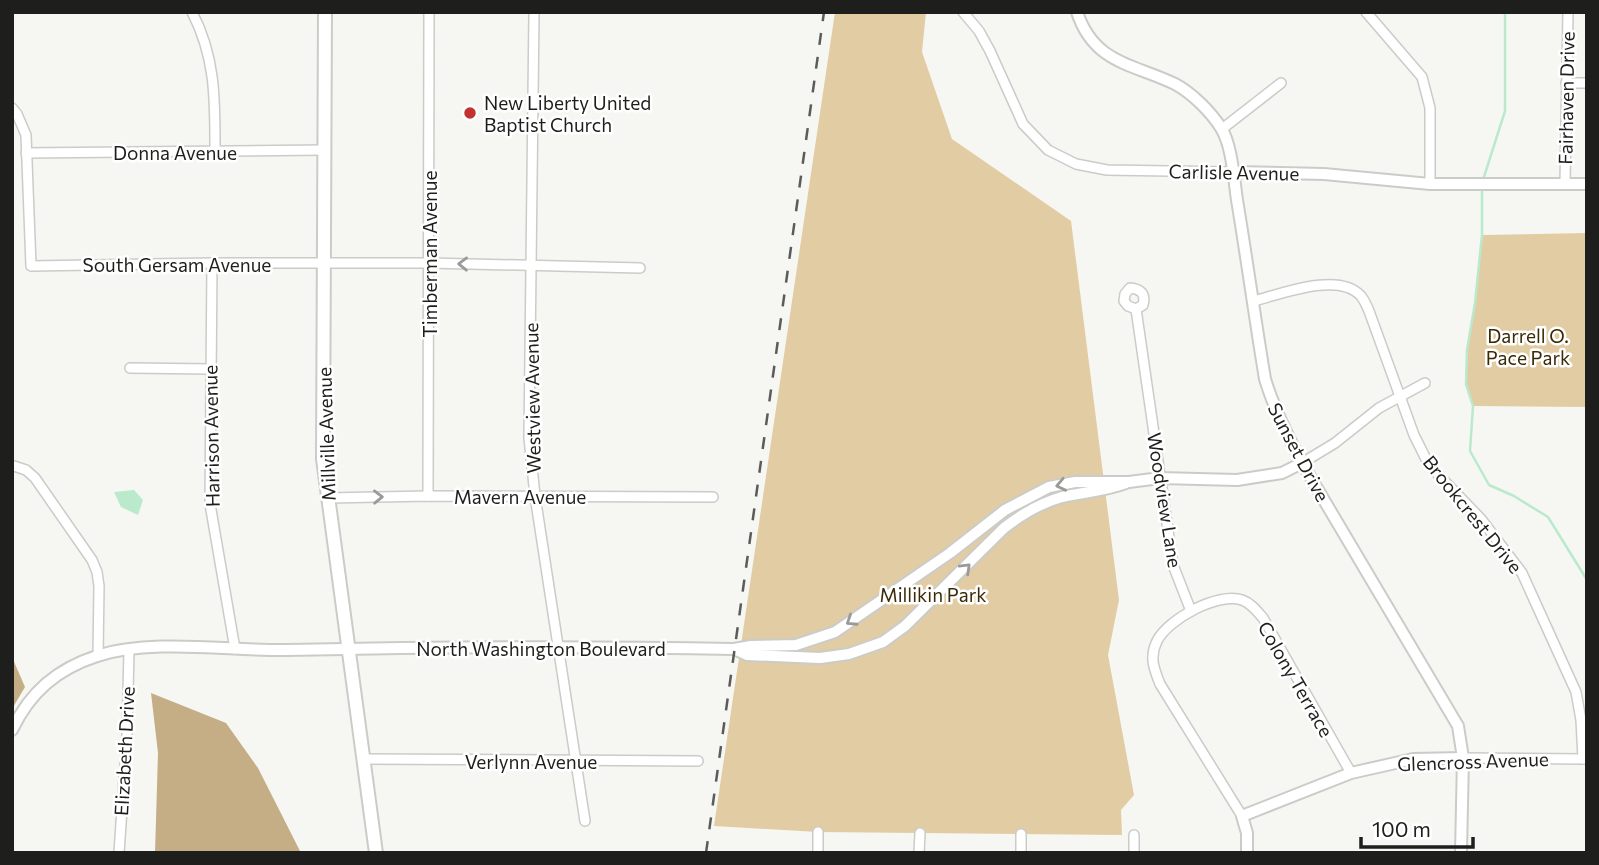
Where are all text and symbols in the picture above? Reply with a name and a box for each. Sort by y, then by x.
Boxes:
street label: Fairhaven Drive [1553,31,1579,165]
place label: New Liberty United Baptist Church [484,91,651,136]
marker: New Liberty United Baptist Church [462,105,478,121]
street label: Donna Avenue [113,141,237,164]
street label: Carlisle Avenue [1168,159,1300,185]
street label: Timberman Avenue [418,171,441,337]
street label: South Gersam Avenue [83,253,271,276]
one-way arrow [457,256,468,272]
street label: Westview Avenue [519,322,545,474]
park label: Darrell O. Pace Park [1486,324,1570,369]
street label: Harrison Avenue [198,365,224,507]
street label: Millville Avenue [312,367,340,501]
street label: Sunset Drive [1263,399,1335,505]
street label: Woodview Lane [1143,431,1187,569]
street label: Brookcrest Drive [1419,451,1527,577]
one-way arrow [1055,476,1067,491]
street label: Mavern Avenue [454,485,586,508]
one-way arrow [373,489,384,505]
one-way arrow [957,564,970,576]
park label: Millikin Park [879,583,987,606]
one-way arrow [846,613,859,626]
street label: Colony Terrace [1254,617,1338,741]
street label: North Washington Boulevard [416,637,666,660]
street label: Elizabeth Drive [109,686,139,816]
street label: Glencross Avenue [1397,747,1549,775]
street label: Verlynn Avenue [465,750,597,773]
scale bar [1361,806,1473,850]
text: 100 m [1372,816,1431,841]

